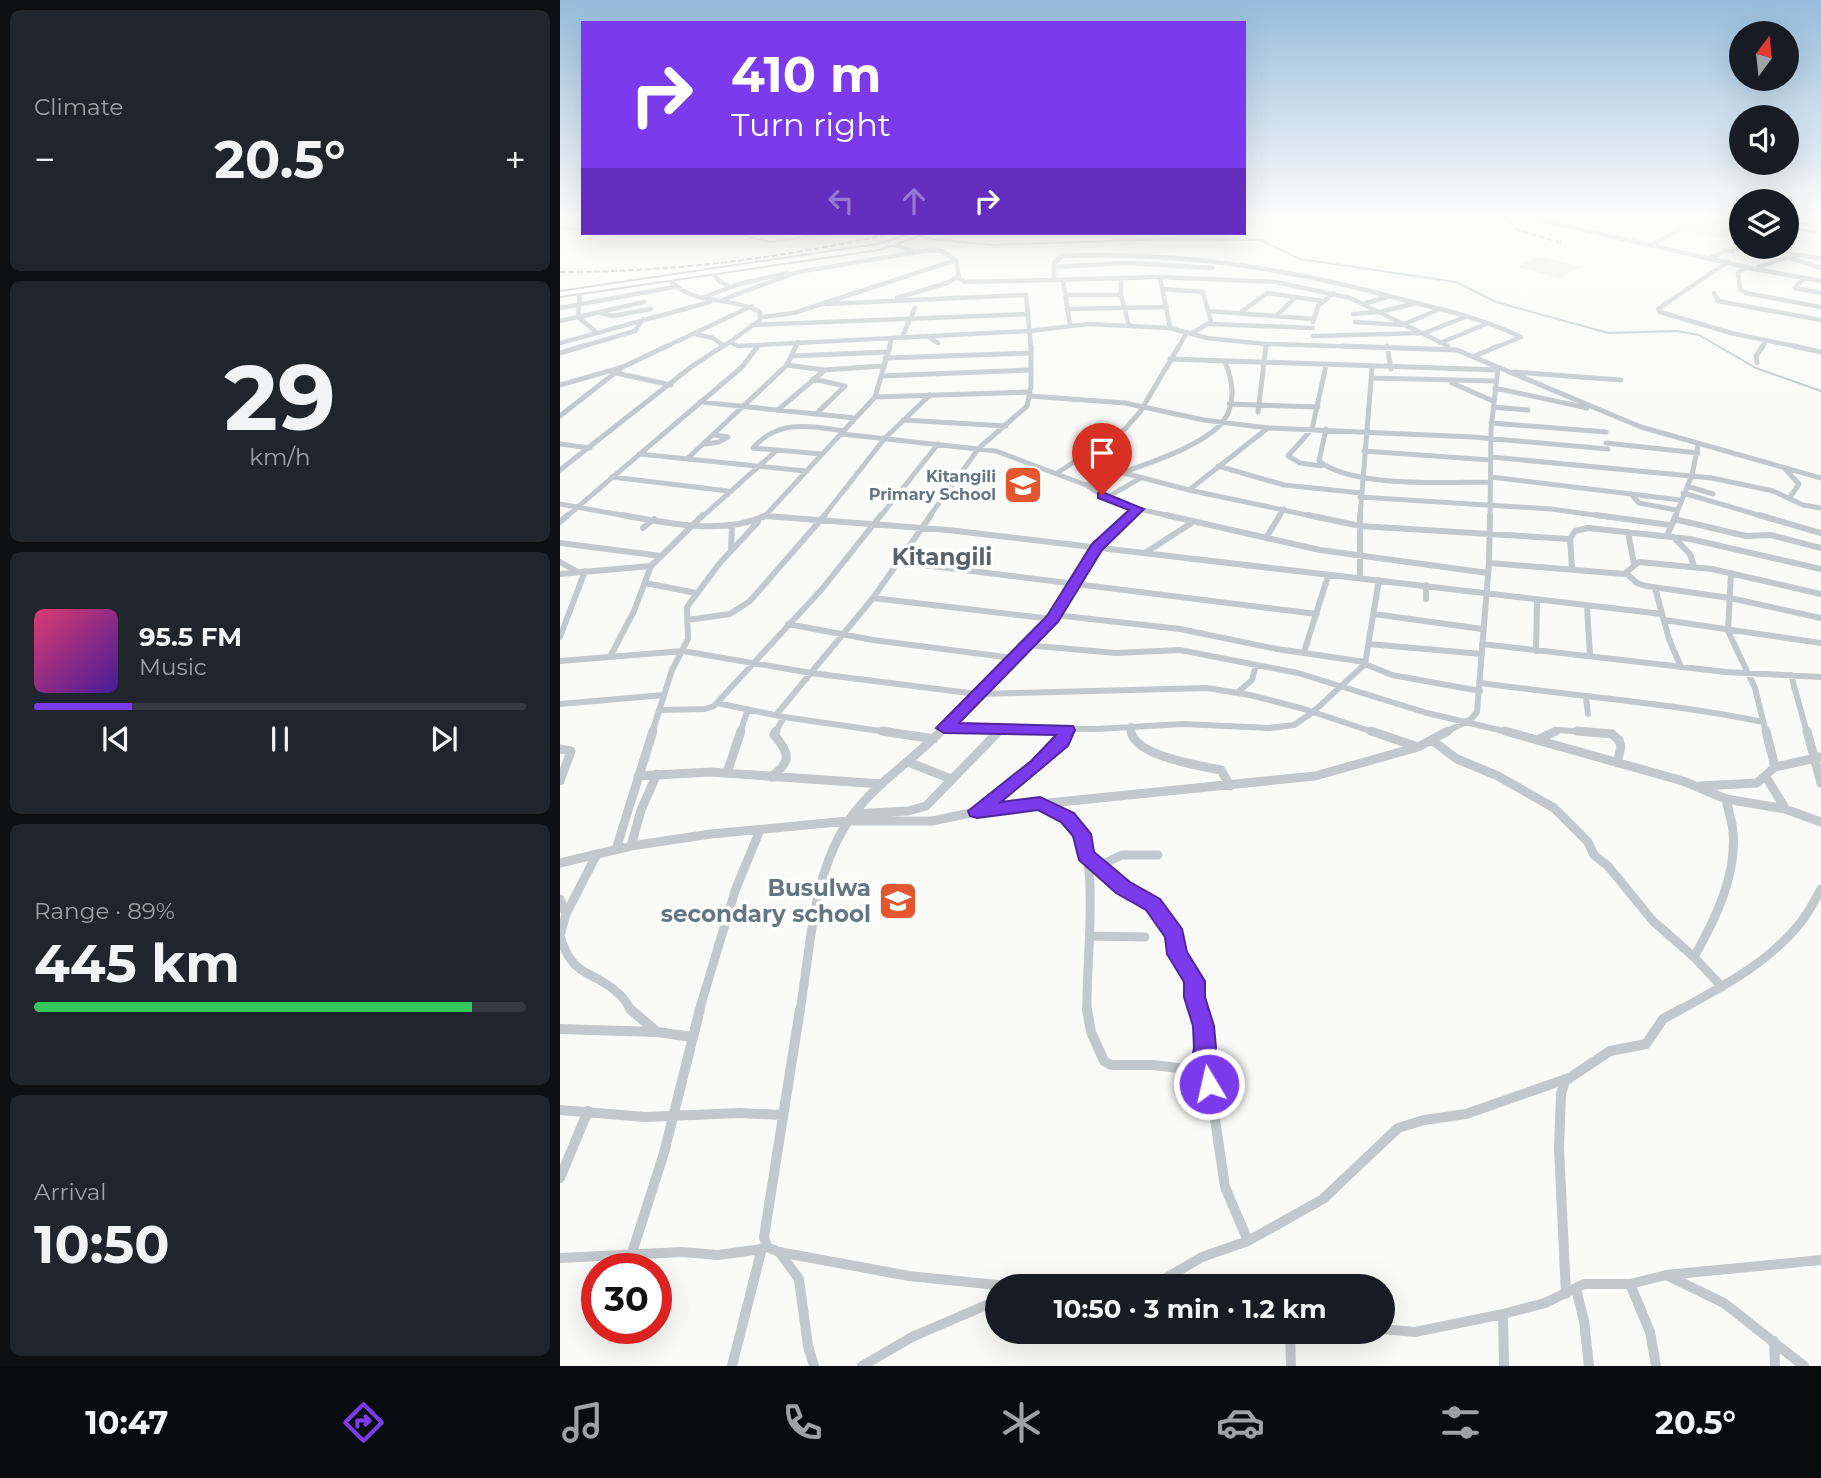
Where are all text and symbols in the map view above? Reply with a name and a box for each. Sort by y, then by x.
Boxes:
north arrow [1729,21,1799,91]
map controls [1729,21,1799,259]
text: 410 m [731,45,881,104]
icon: right [616,49,707,140]
text: Climate [34,93,123,121]
text: Turn right [731,105,891,144]
button: sound [1729,105,1799,175]
text: 20.5° [214,128,346,191]
text: − [34,136,56,183]
text: + [504,136,526,183]
icon: left [822,182,860,220]
icon: ahead [895,182,933,220]
icon: right [968,182,1006,220]
button: layers [1729,189,1799,259]
text: 29 [224,342,336,453]
pin [1072,423,1132,495]
icon: arrive [1083,434,1121,472]
text: km/h [249,443,311,471]
school or university icon: Kitangili Primary School [1002,464,1044,506]
place label: Kitangili Primary School [869,467,996,504]
district label: Kitangili [892,543,992,571]
text: 95.5 FM [139,621,242,653]
text: Music [139,653,207,681]
icon: previous [97,720,135,758]
icon: pause [261,720,299,758]
icon: next [425,720,463,758]
place label: Busulwa secondary school [661,874,871,928]
school or university icon: Busulwa secondary school [877,880,919,922]
text: Range · 89% [34,897,175,925]
text: 445 km [34,932,240,995]
position arrow [1172,1047,1246,1121]
text: Arrival [34,1178,107,1206]
text: 10:50 [34,1213,170,1276]
speed limit sign: 30 [581,1253,672,1344]
text: 10:50 · 3 min · 1.2 km [1054,1293,1326,1325]
icon: directions [339,1398,388,1447]
icon: music [558,1398,607,1447]
icon: phone [778,1398,827,1447]
icon: climate [997,1398,1046,1447]
icon: car [1216,1398,1265,1447]
icon: filters [1436,1398,1485,1447]
text: 10:47 [85,1403,168,1442]
text: 20.5° [1655,1403,1736,1442]

